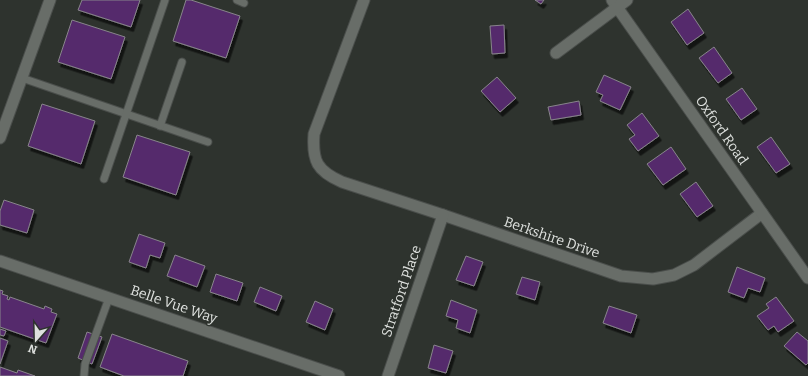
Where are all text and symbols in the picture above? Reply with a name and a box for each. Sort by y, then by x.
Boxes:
street label: Oxford Road [692,93,752,168]
street label: Berkshire Drive [502,213,602,262]
street label: Stratford Place [378,243,425,339]
street label: Belle Vue Way [128,282,220,328]
north arrow [16,320,56,360]
text: N [26,341,39,356]

